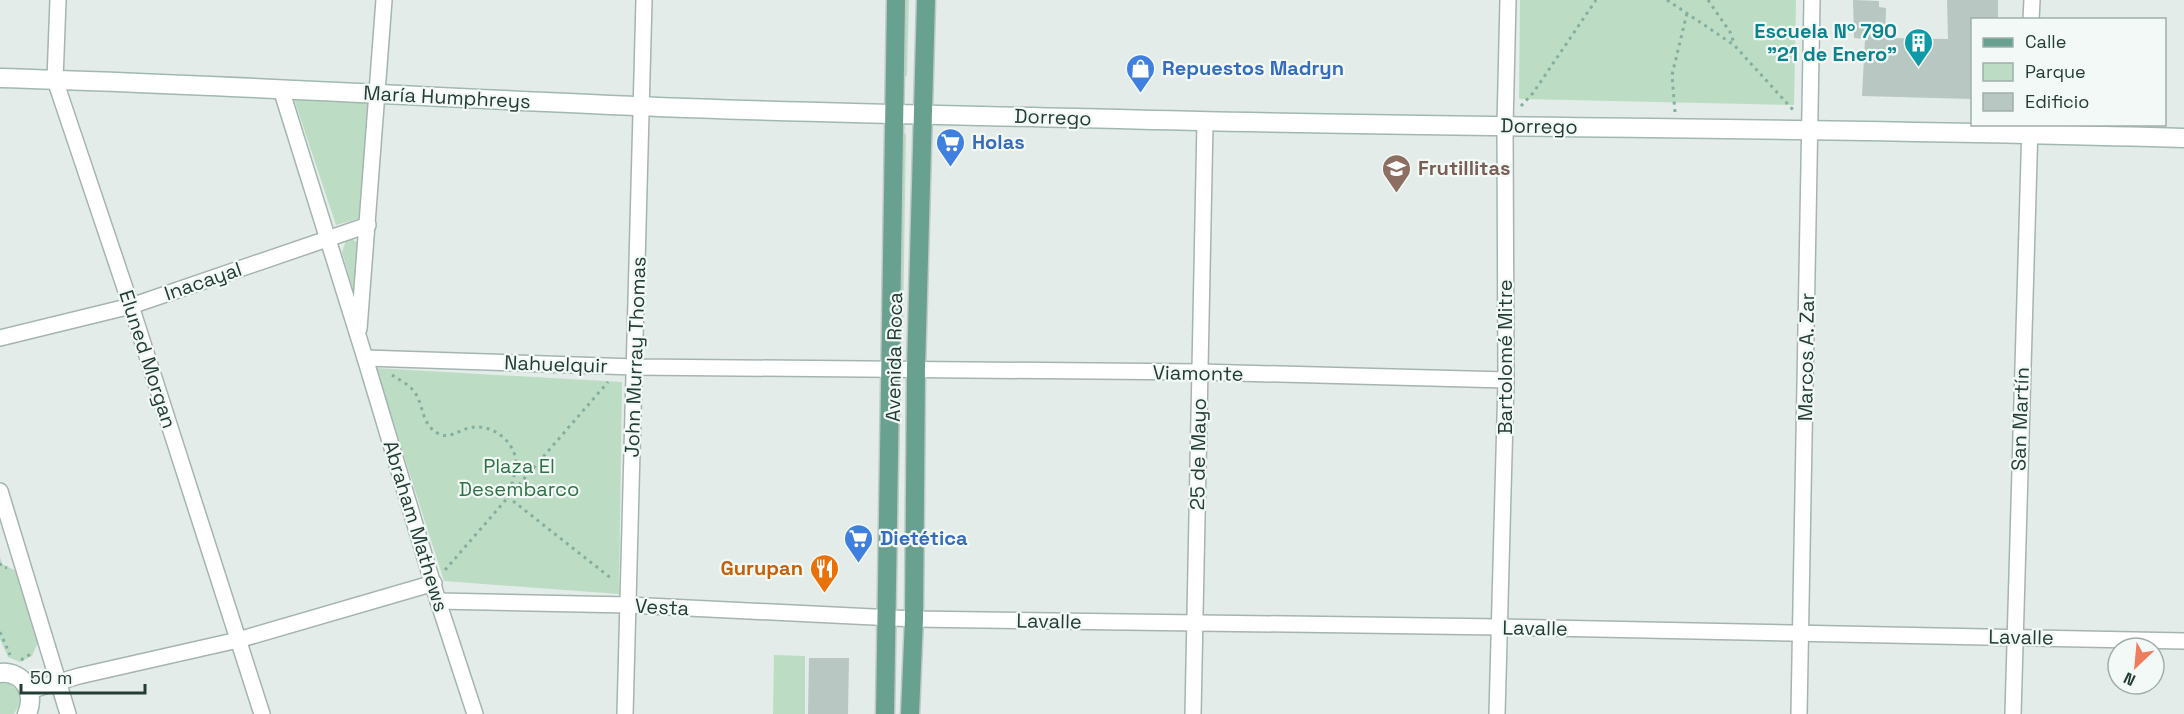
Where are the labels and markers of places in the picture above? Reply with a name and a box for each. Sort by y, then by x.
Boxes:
place label: Escuela Nº 790 "21 de Enero" [1754,18,1897,67]
building icon: Escuela Nº 790 "21 de Enero" [1902,26,1934,68]
shop icon: Repuestos Madryn [1125,52,1157,94]
place label: Repuestos Madryn [1162,55,1344,81]
supermarket icon: Holas [935,126,967,168]
place label: Holas [972,129,1025,155]
school or university icon: Frutillitas [1381,152,1413,194]
place label: Frutillitas [1418,155,1510,181]
supermarket icon: Dietética [843,522,875,564]
place label: Dietética [880,525,968,551]
restaurant icon: Gurupan [808,552,840,594]
place label: Gurupan [721,555,803,581]

